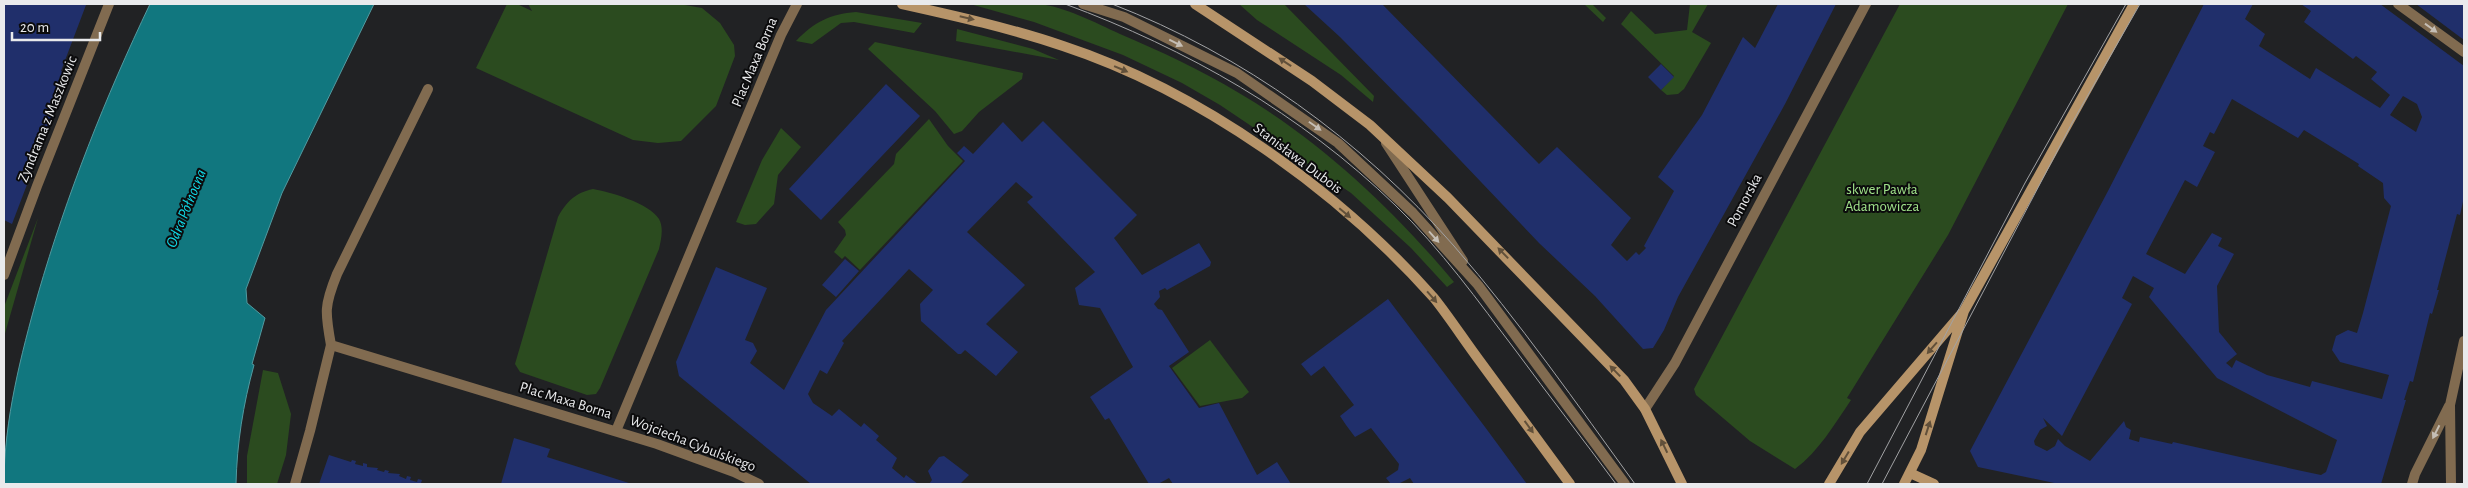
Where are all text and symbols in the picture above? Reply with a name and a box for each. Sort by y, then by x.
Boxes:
scale bar [12,10,100,42]
one-way arrow [959,14,974,22]
street label: Plac Maxa Borna [729,15,780,109]
text: 20 m [20,20,49,35]
one-way arrow [2424,23,2438,33]
one-way arrow [1169,39,1183,47]
street label: Zyndrama z Maszkowic [15,54,80,184]
one-way arrow [1279,57,1292,67]
one-way arrow [1114,65,1128,73]
street label: Stanisława Dubois [1250,120,1345,197]
one-way arrow [1308,121,1322,131]
water label: Odra Północna [163,167,209,250]
street label: Pomorska [1724,171,1765,229]
park label: skwer Pawła Adamowicza [1845,182,1919,214]
one-way arrow [1339,207,1351,218]
one-way arrow [1428,230,1440,242]
one-way arrow [1497,248,1509,260]
one-way arrow [1426,290,1438,302]
one-way arrow [1927,341,1938,354]
one-way arrow [1609,365,1621,377]
street label: Plac Maxa Borna [518,379,614,422]
street label: Wojciecha Cybulskiego [628,412,758,474]
one-way arrow [1523,420,1534,433]
one-way arrow [1925,420,1933,435]
one-way arrow [2432,425,2440,439]
one-way arrow [1659,439,1668,454]
one-way arrow [1840,452,1849,465]

